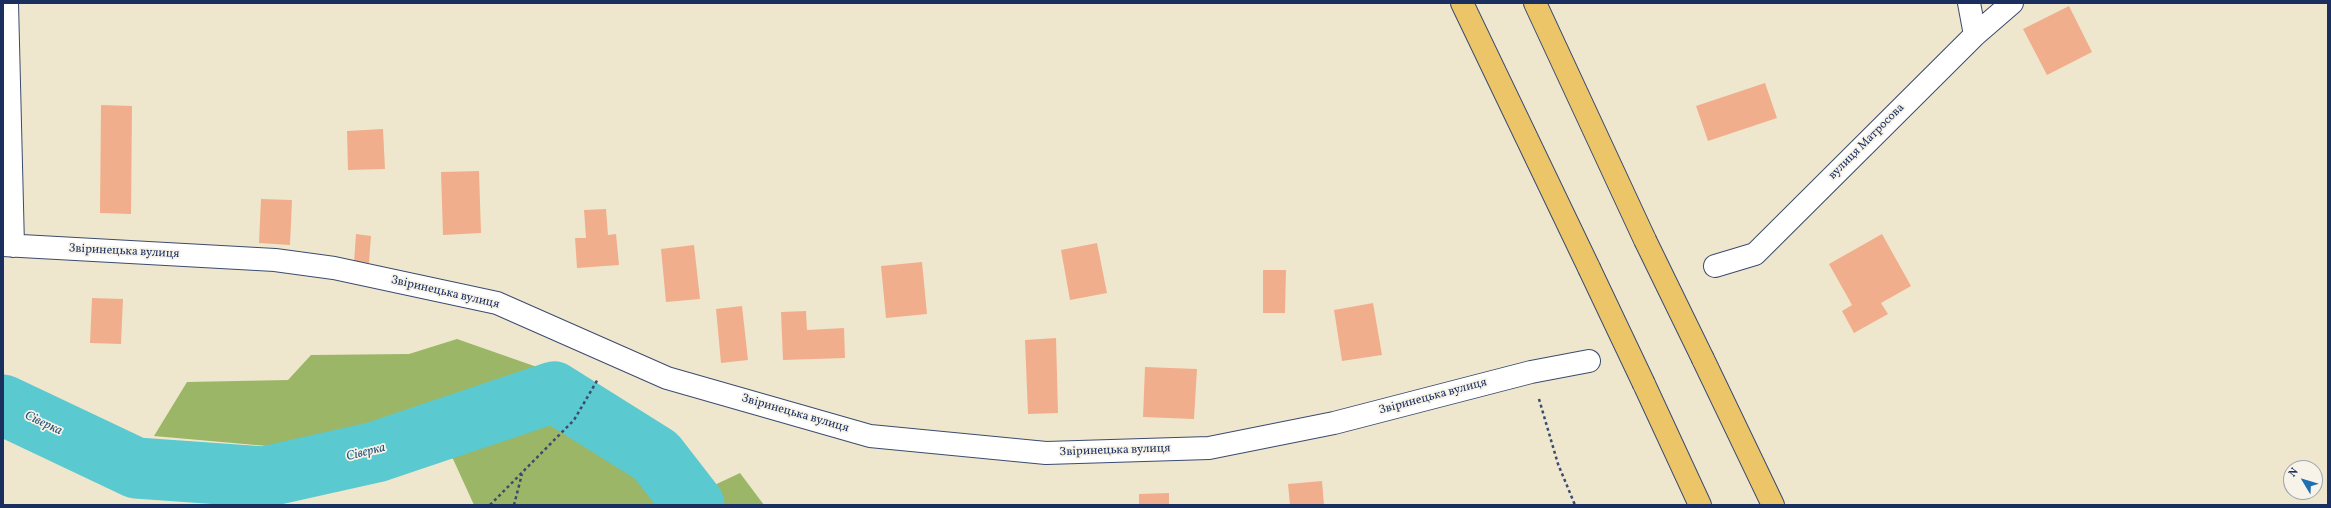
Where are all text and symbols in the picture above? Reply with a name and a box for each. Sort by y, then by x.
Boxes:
street label: вулиця Матросова [1826,101,1908,183]
street label: Звіринецька вулиця [68,242,180,262]
street label: Звіринецька вулиця [389,273,501,313]
street label: Звіринецька вулиця [1378,376,1488,418]
street label: Звіринецька вулиця [740,392,850,436]
water label: Сіверка [22,409,64,439]
water label: Сіверка [345,441,387,465]
street label: Звіринецька вулиця [1059,442,1171,460]
north arrow [2283,460,2323,500]
text: N [2286,465,2302,481]

